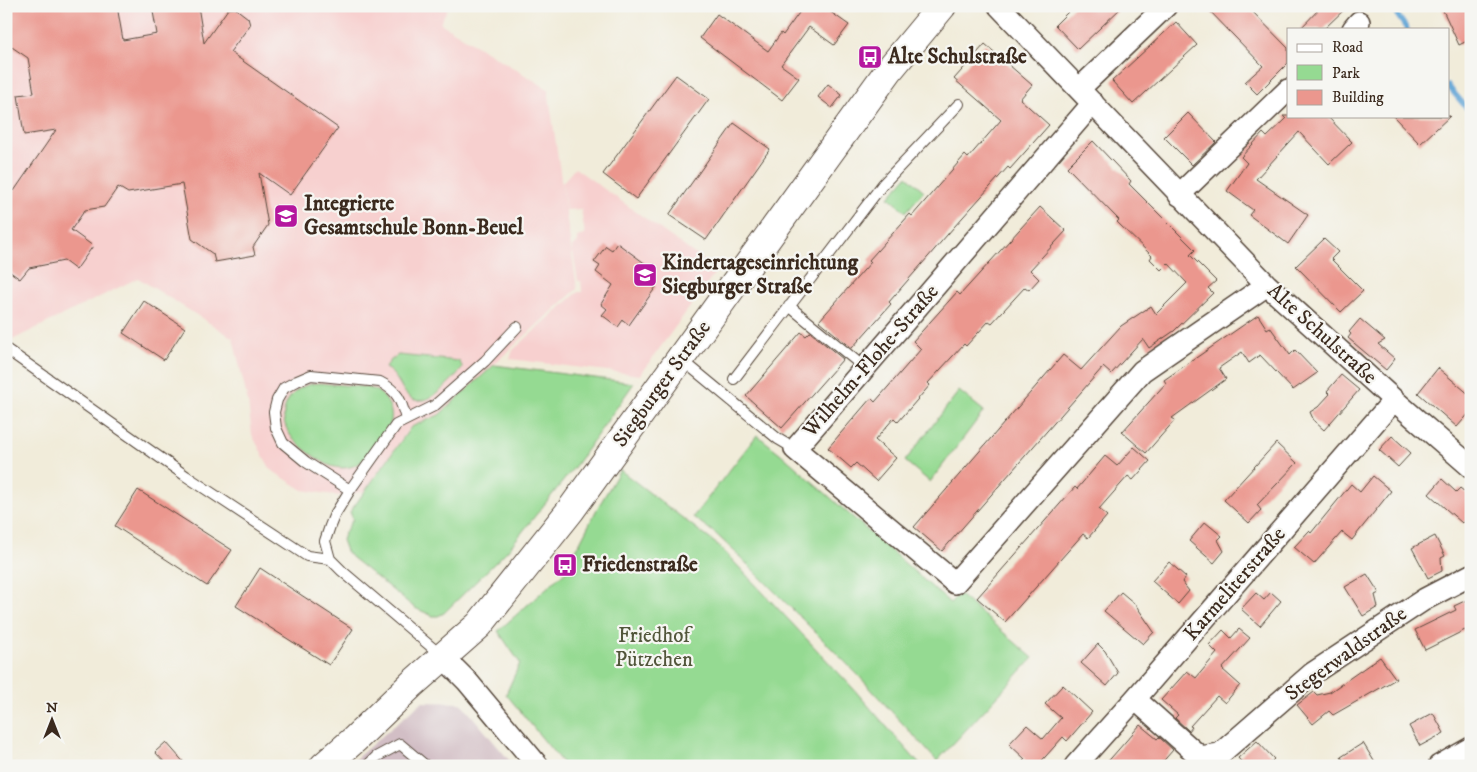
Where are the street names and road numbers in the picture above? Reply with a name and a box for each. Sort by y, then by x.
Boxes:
street label: Alte Schulstraße [1262,278,1382,390]
street label: Wilhelm-Flohe-Straße [797,279,945,444]
street label: Siegburger Straße [607,315,717,452]
street label: Karmeliterstraße [1178,521,1292,646]
street label: Stegerwaldstraße [1280,601,1412,707]

